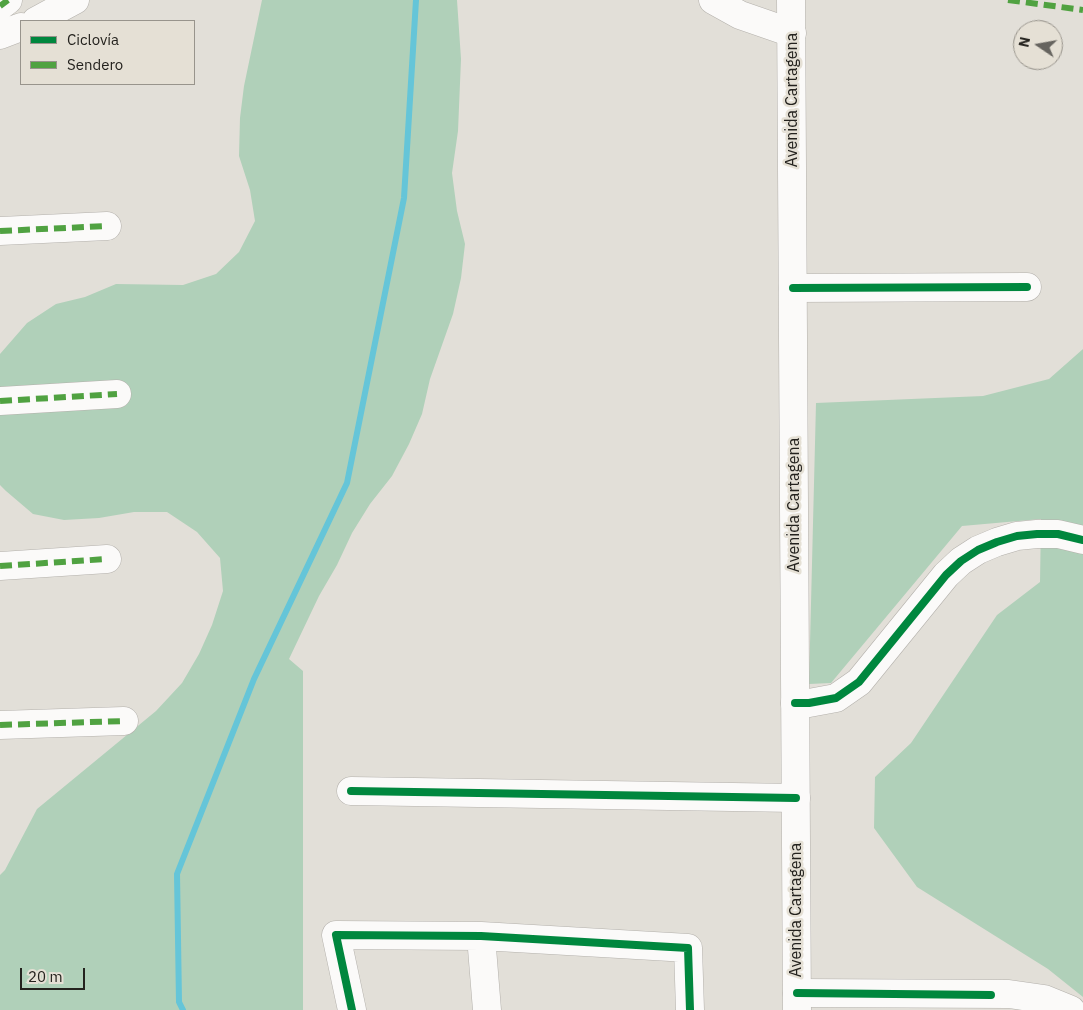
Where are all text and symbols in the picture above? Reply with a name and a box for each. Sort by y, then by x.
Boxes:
legend [20,20,195,85]
north arrow [1013,20,1063,70]
text: Ciclovía [67,30,119,49]
street label: Avenida Cartagena [782,33,802,167]
text: N [1014,35,1034,49]
text: Sendero [67,55,123,74]
street label: Avenida Cartagena [784,438,804,572]
street label: Avenida Cartagena [786,843,806,977]
scale bar [22,958,88,990]
text: 20 m [28,967,63,986]

